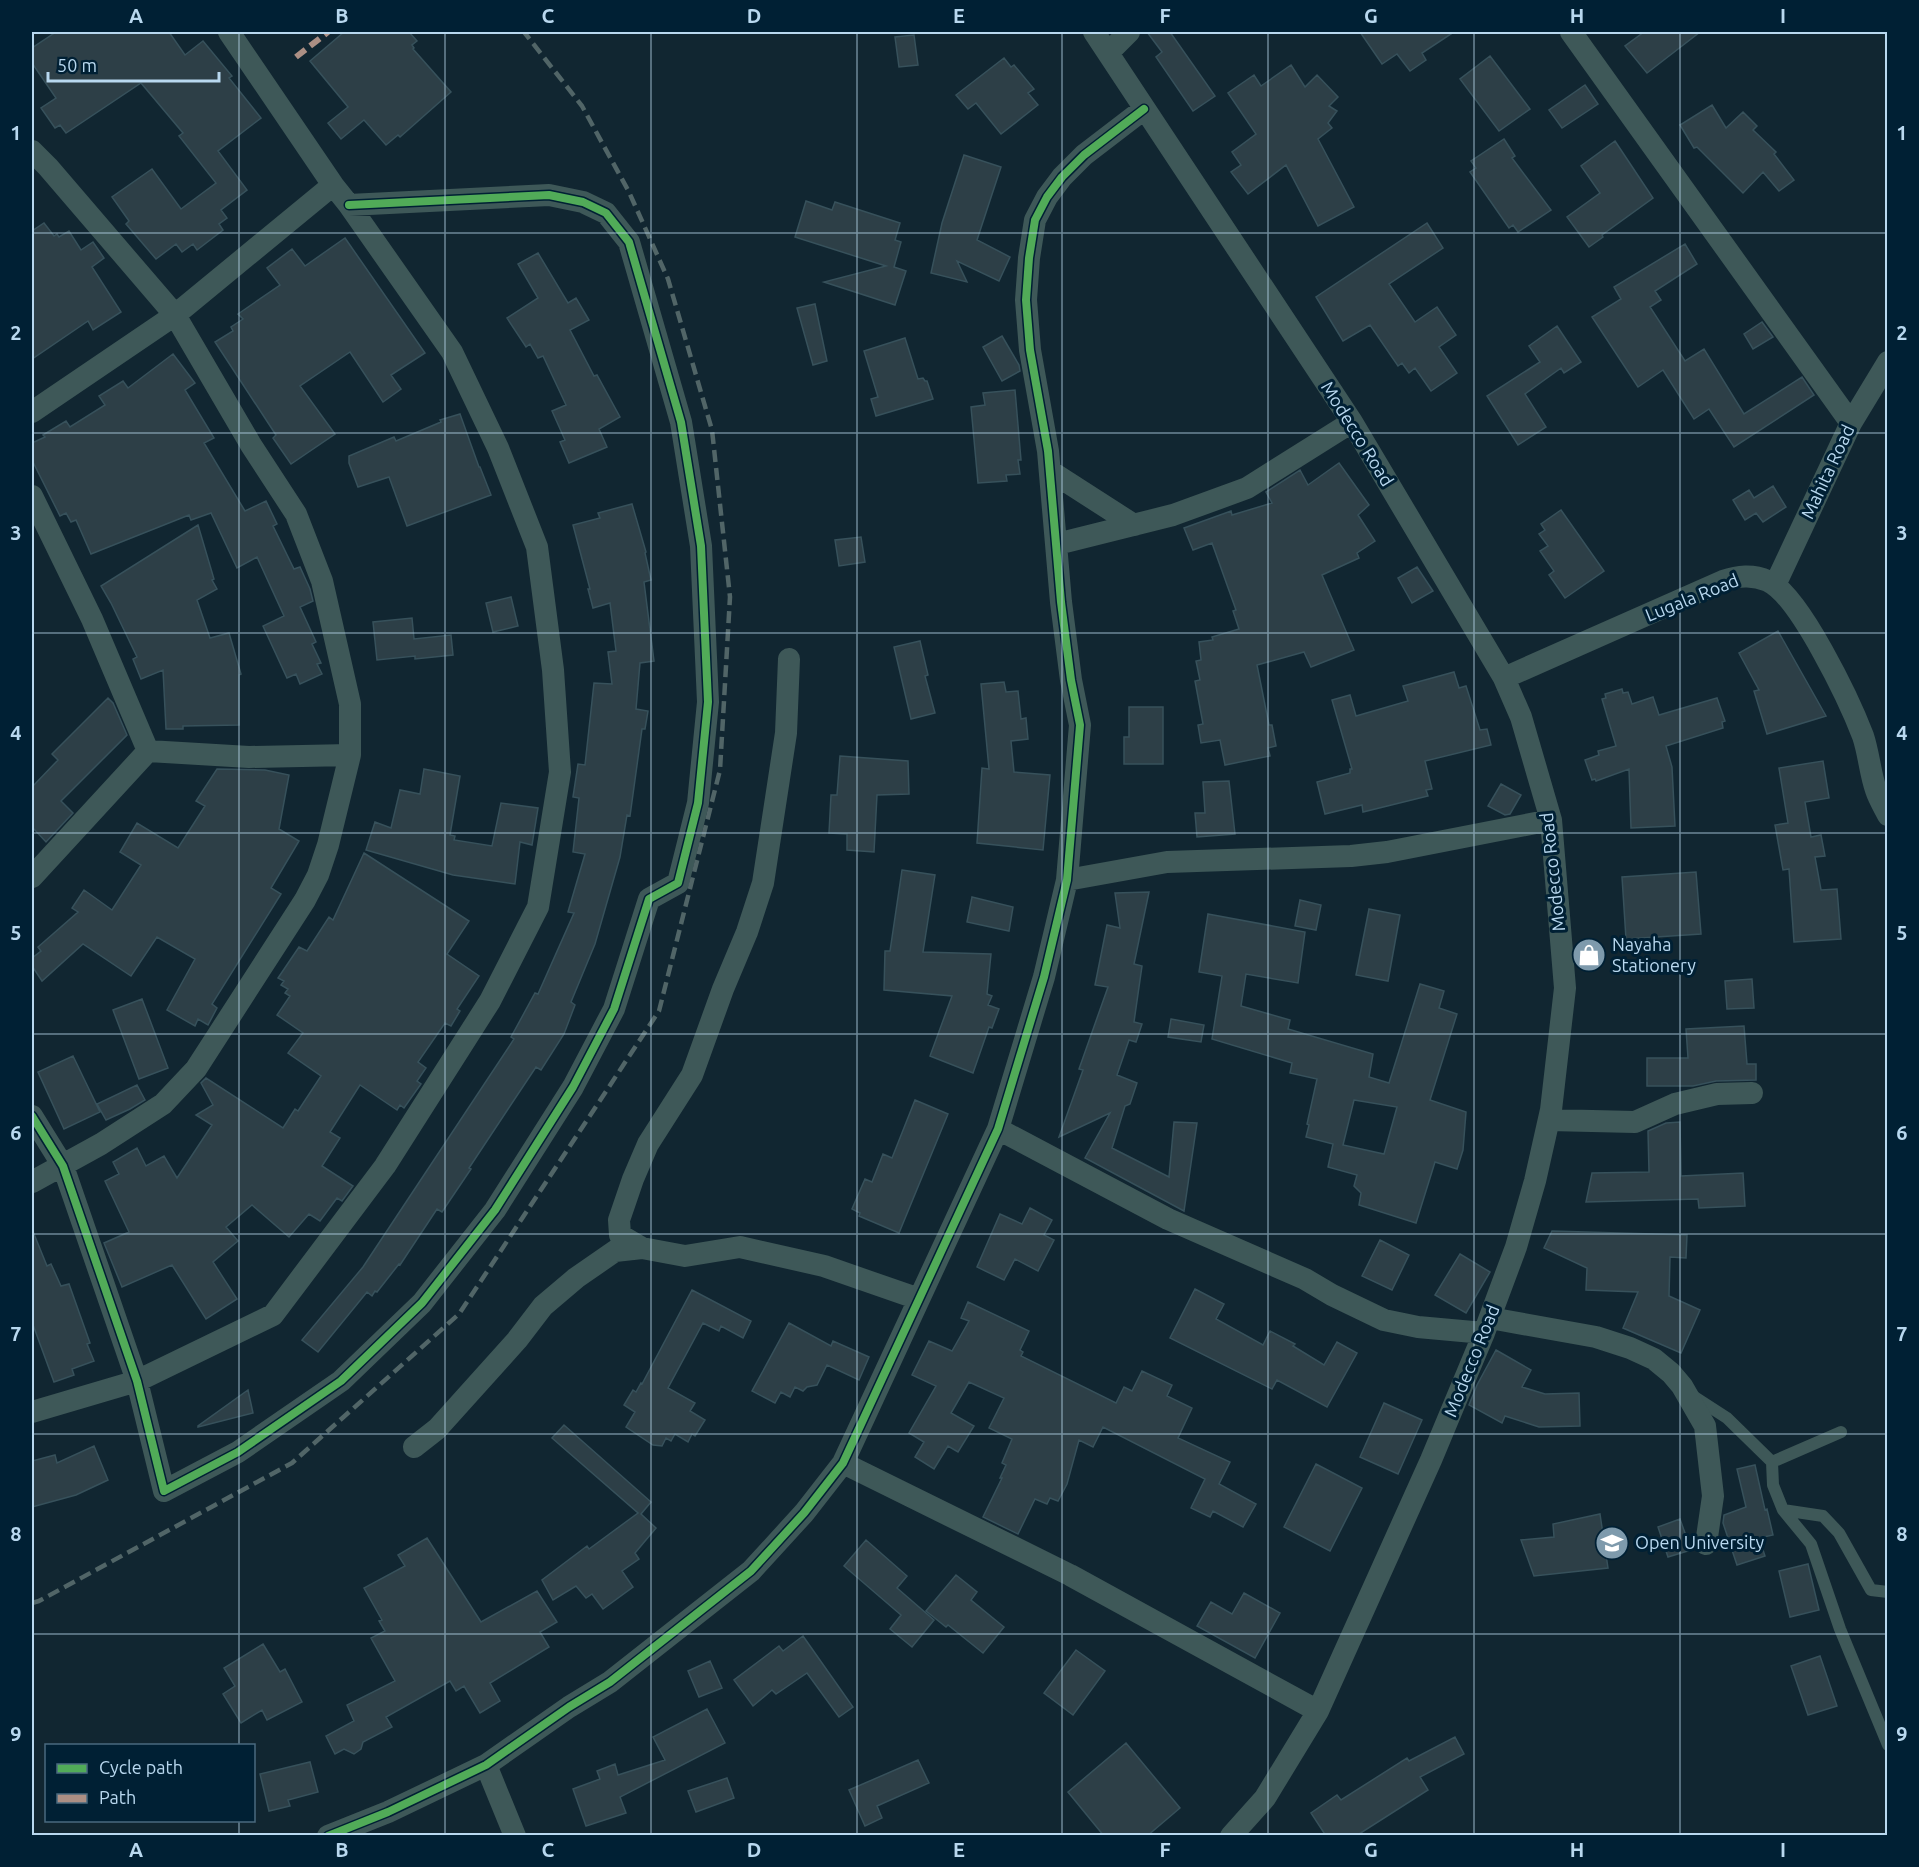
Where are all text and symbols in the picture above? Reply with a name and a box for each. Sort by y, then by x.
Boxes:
text: A [129,4,143,27]
text: B [335,4,349,27]
text: C [542,4,555,27]
text: D [747,4,761,27]
text: E [953,4,965,27]
text: F [1159,4,1171,27]
text: G [1364,4,1378,27]
text: H [1570,4,1584,27]
text: I [1780,4,1786,27]
scale bar [48,45,219,83]
text: 50 m [57,55,97,75]
text: 1 [10,121,22,144]
text: 1 [1896,121,1908,144]
text: 2 [10,321,22,344]
text: 2 [1896,321,1908,344]
street label: Modecco Road [1318,378,1398,489]
street label: Mahita Road [1797,421,1858,522]
text: 3 [10,521,22,544]
text: 3 [1896,521,1908,544]
street label: Lugala Road [1642,569,1741,625]
text: 4 [10,721,22,744]
text: 4 [1896,721,1908,744]
street label: Modecco Road [1536,812,1568,933]
text: 5 [10,921,22,944]
text: 5 [1896,921,1908,944]
place label: Nayaha Stationery [1612,934,1696,975]
shop icon: Nayaha Stationery [1571,937,1607,973]
text: 6 [10,1121,22,1144]
text: 6 [1896,1121,1908,1144]
street label: Modecco Road [1439,1302,1503,1420]
text: 7 [10,1322,22,1345]
text: 7 [1896,1322,1908,1345]
text: 8 [10,1522,22,1545]
text: 8 [1896,1522,1908,1545]
school or university icon: Open University [1594,1525,1630,1561]
place label: Open University [1635,1532,1765,1552]
text: 9 [10,1722,22,1745]
text: 9 [1896,1722,1908,1745]
legend [45,1744,255,1822]
text: Cycle path [99,1757,183,1777]
text: Path [99,1787,136,1807]
text: A [129,1838,143,1861]
text: B [335,1838,349,1861]
text: C [542,1838,555,1861]
text: D [747,1838,761,1861]
text: E [953,1838,965,1861]
text: F [1159,1838,1171,1861]
text: G [1364,1838,1378,1861]
text: H [1570,1838,1584,1861]
text: I [1780,1838,1786,1861]

